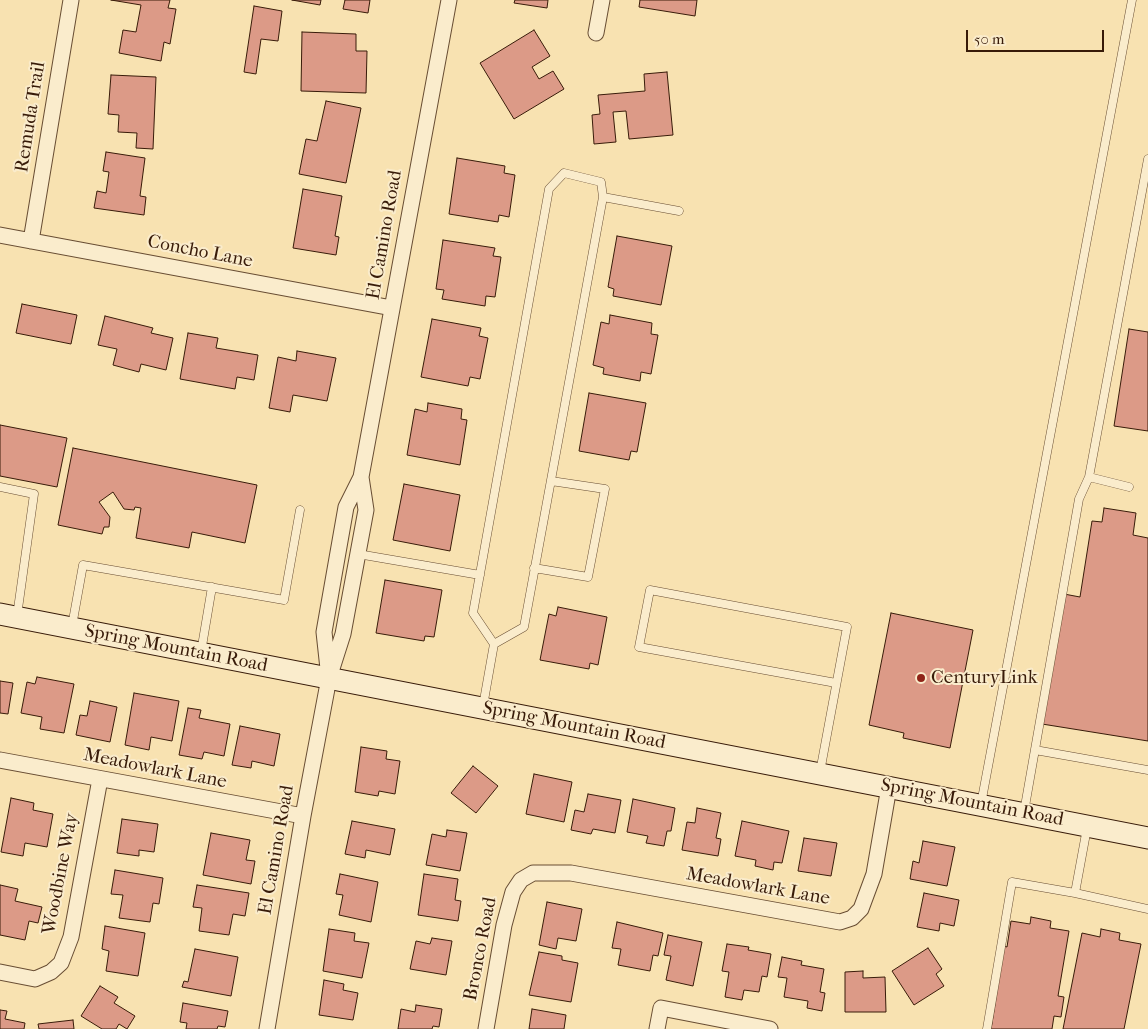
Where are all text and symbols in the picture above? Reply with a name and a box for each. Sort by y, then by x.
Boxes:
scale bar [968,20,1106,52]
text: 50 m [974,30,1004,48]
street label: Remuda Trail [11,60,51,174]
street label: El Camino Road [362,169,408,301]
street label: Concho Lane [146,231,254,273]
street label: Spring Mountain Road [83,620,269,678]
place label: CenturyLink [931,667,1037,689]
marker: CenturyLink [915,672,927,684]
street label: Spring Mountain Road [481,697,667,755]
street label: Meadowlark Lane [81,744,229,794]
street label: Spring Mountain Road [879,774,1065,832]
street label: El Camino Road [254,784,300,916]
street label: Woodbine Way [38,812,84,936]
street label: Meadowlark Lane [684,863,832,911]
street label: Bronco Road [460,895,502,1003]

